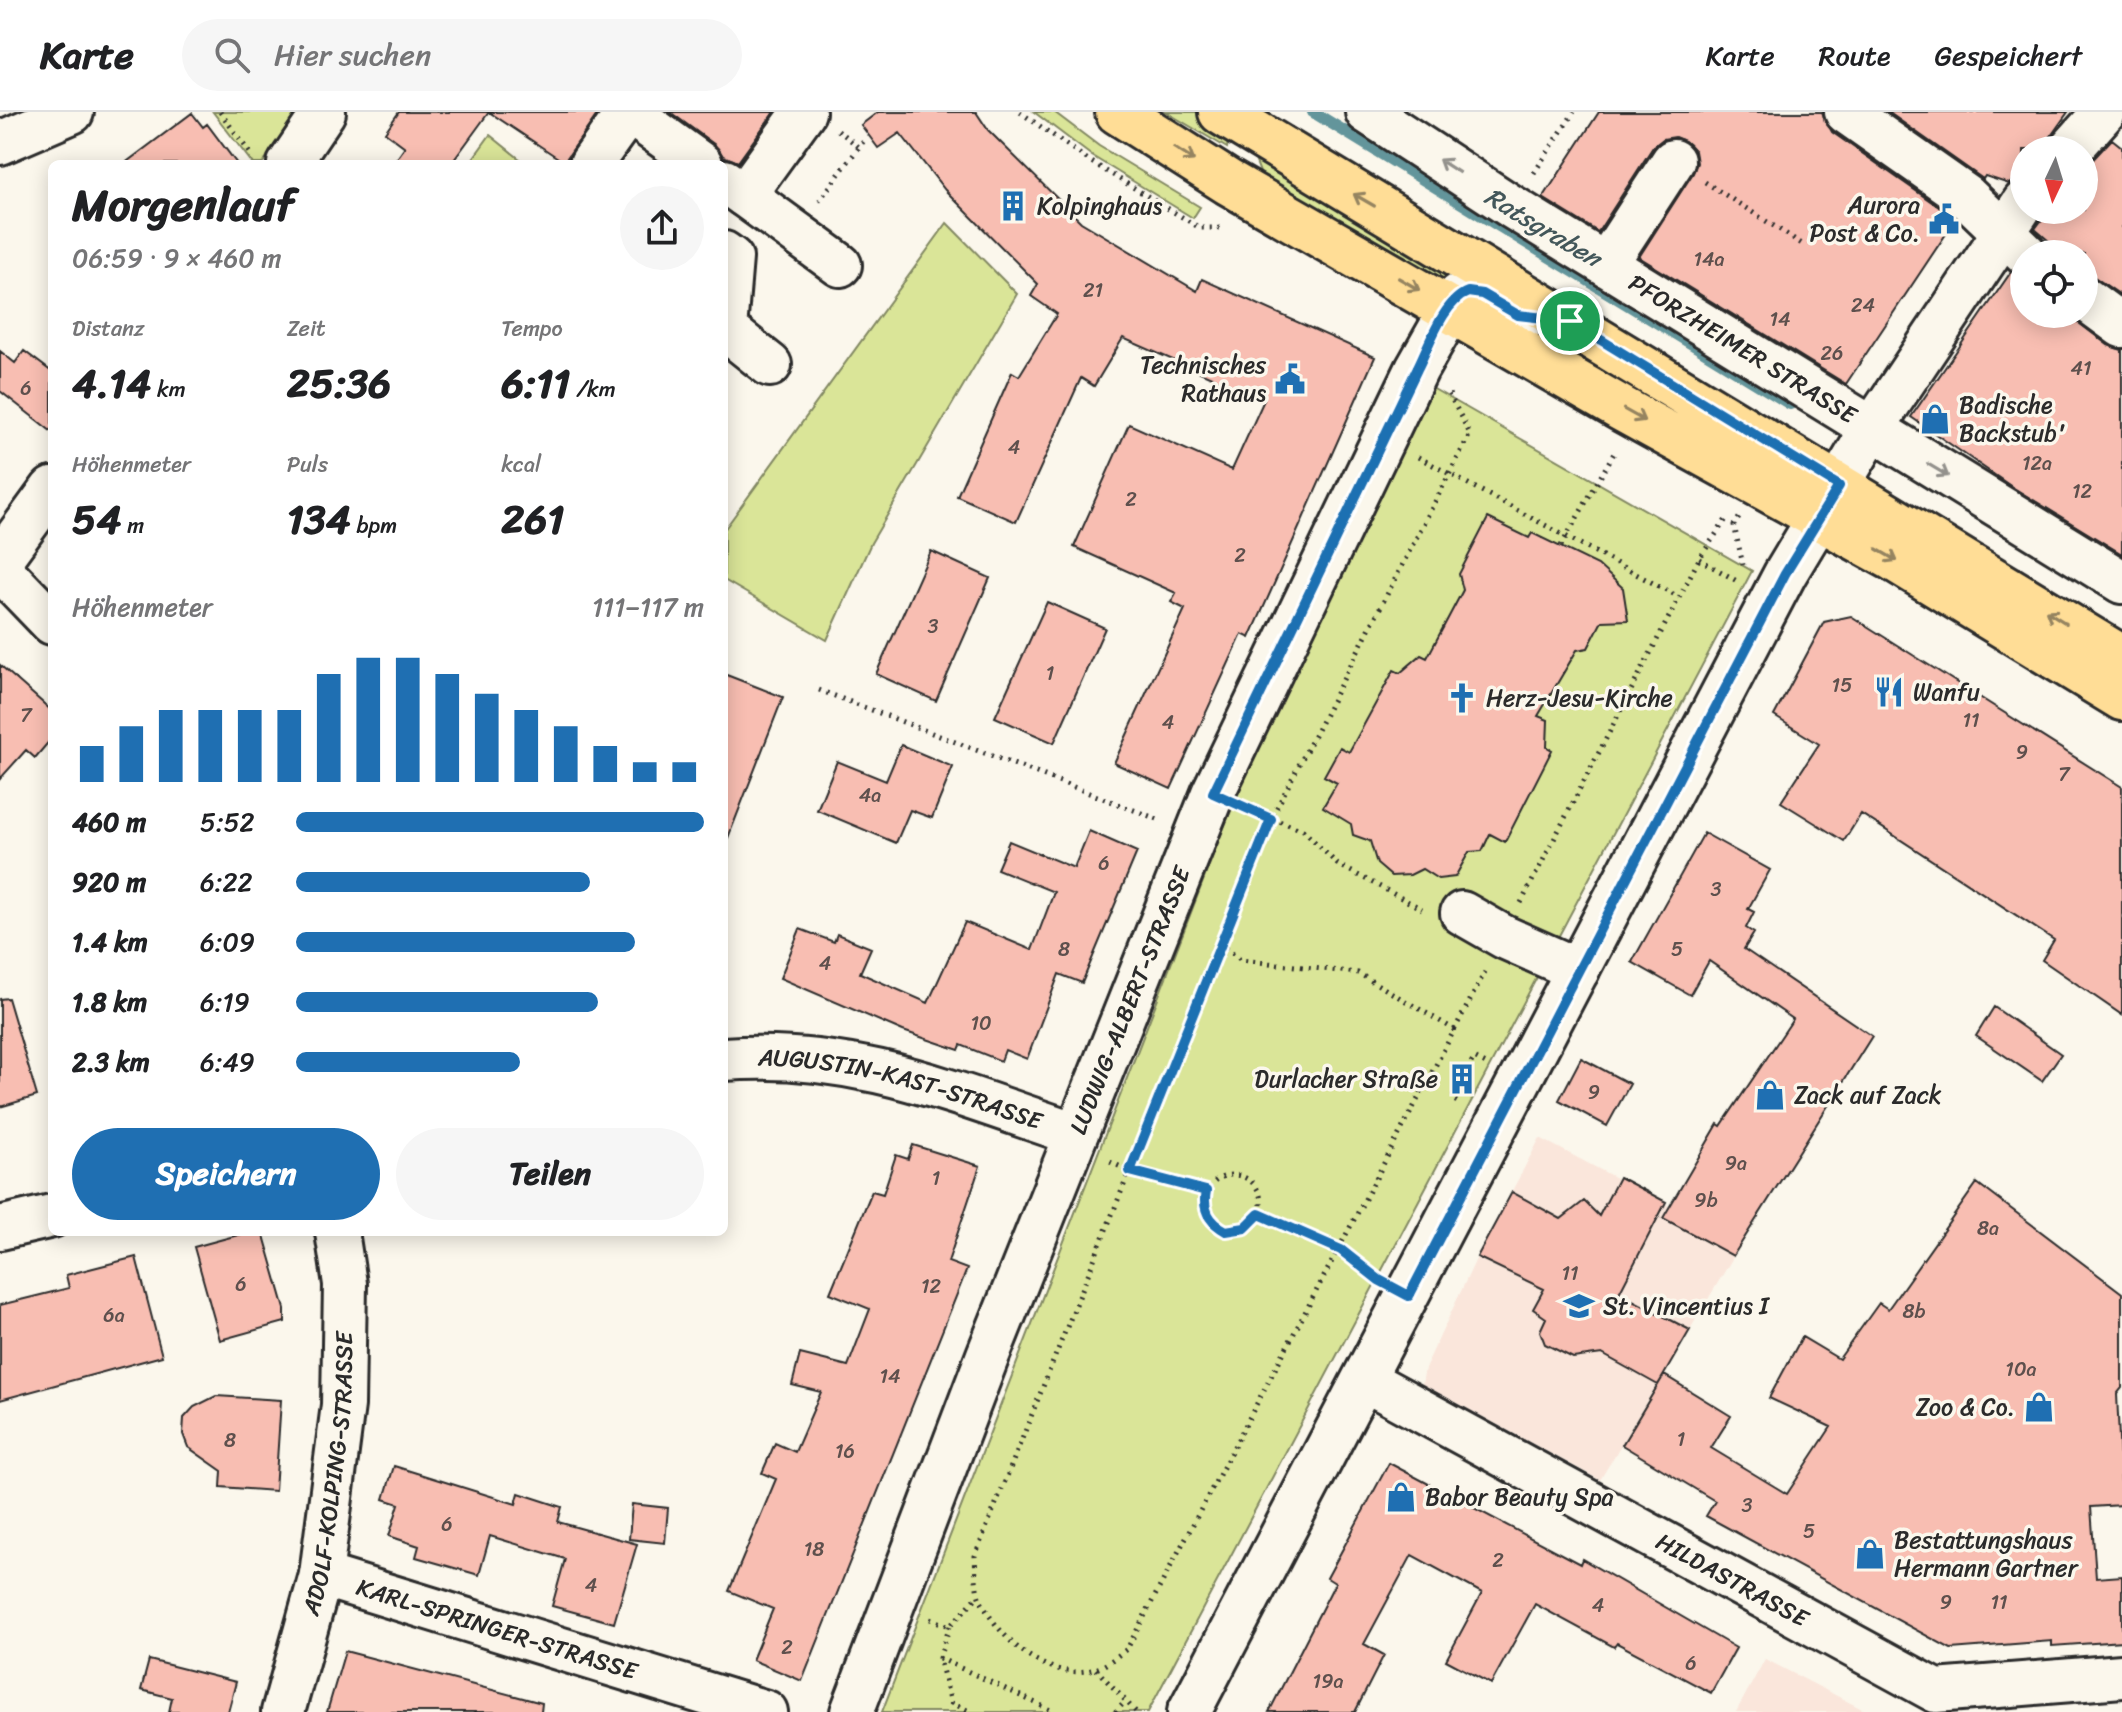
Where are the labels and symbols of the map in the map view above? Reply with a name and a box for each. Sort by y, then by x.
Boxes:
north arrow [2010,136,2098,224]
one-way arrow [1172,146,1195,162]
one-way arrow [1438,158,1461,174]
water label: Ratsgraben [1476,174,1613,282]
place label: Aurora Post & Co. [1810,184,1920,254]
place label: Kolpinghaus [1037,185,1163,227]
building icon: Kolpinghaus [996,189,1030,223]
one-way arrow [1353,192,1376,208]
public building icon: Aurora Post & Co. [1927,202,1961,236]
house number: 14a [1693,242,1725,277]
street label: PFORZHEIMER STRASSE [1620,262,1866,436]
house number: 21 [1083,273,1103,308]
one-way arrow [1397,276,1420,292]
pin [1536,287,1604,355]
house number: 24 [1851,288,1875,323]
house number: 14 [1769,302,1791,337]
house number: 26 [1821,336,1843,371]
place label: Technisches Rathaus [1140,344,1267,414]
house number: 41 [2070,351,2092,386]
public building icon: Technisches Rathaus [1273,362,1307,396]
house number: 6 [20,371,32,406]
place label: Badische Backstub' [1959,384,2066,454]
shop icon: Badische Backstub' [1918,402,1952,436]
one-way arrow [1622,407,1645,423]
house number: 4 [1008,430,1020,465]
house number: 12a [2022,446,2052,481]
one-way arrow [1926,462,1949,478]
house number: 12 [2072,474,2093,509]
house number: 2 [1125,482,1137,517]
house number: 2 [1234,538,1246,573]
one-way arrow [1875,547,1898,563]
house number: 3 [928,609,939,644]
one-way arrow [2045,609,2068,625]
house number: 1 [1046,656,1054,691]
house number: 15 [1832,668,1852,703]
place label: Wanfu [1913,671,1980,713]
restaurant icon: Wanfu [1872,675,1906,709]
place label: Herz-Jesu-Kirche [1486,677,1673,719]
church icon: Herz-Jesu-Kirche [1445,681,1479,715]
house number: 7 [20,698,33,733]
house number: 11 [1962,703,1980,738]
house number: 4 [1162,705,1174,740]
house number: 9 [2016,735,2028,770]
house number: 7 [2058,757,2071,792]
house number: 4a [859,778,881,813]
house number: 6 [1098,846,1110,881]
street label: LUDWIG-ALBERT-STRASSE [1057,858,1203,1141]
house number: 3 [1711,872,1722,907]
house number: 8 [1058,932,1070,967]
house number: 5 [1671,932,1683,967]
house number: 4 [819,946,831,981]
house number: 10 [970,1006,992,1041]
street label: AUGUSTIN-KAST-STRASSE [757,1037,1050,1143]
place label: Durlacher Straße [1254,1058,1438,1100]
building icon: Durlacher Straße [1445,1062,1479,1096]
place label: Zack auf Zack [1794,1074,1942,1116]
house number: 9 [1588,1075,1600,1110]
shop icon: Zack auf Zack [1753,1078,1787,1112]
house number: 9a [1725,1146,1747,1181]
house number: 1 [932,1161,940,1196]
house number: 9b [1694,1183,1718,1218]
house number: 8a [1977,1211,1999,1246]
house number: 11 [1561,1256,1579,1291]
house number: 6 [235,1267,247,1302]
house number: 12 [921,1269,942,1304]
place label: St. Vincentius I [1603,1285,1770,1327]
school or university icon: St. Vincentius I [1562,1289,1596,1323]
house number: 8b [1902,1294,1926,1329]
house number: 6a [103,1298,125,1333]
street label: ADOLF-KOLPING-STRASSE [289,1330,365,1621]
house number: 10a [2005,1352,2037,1387]
house number: 14 [879,1359,901,1394]
place label: Zoo & Co. [1916,1386,2015,1428]
shop icon: Zoo & Co. [2022,1390,2056,1424]
house number: 1 [1677,1422,1685,1457]
house number: 8 [224,1423,236,1458]
house number: 16 [835,1434,855,1469]
place label: Babor Beauty Spa [1425,1476,1614,1518]
shop icon: Babor Beauty Spa [1384,1480,1418,1514]
house number: 3 [1742,1488,1753,1523]
house number: 6 [441,1507,453,1542]
house number: 5 [1803,1514,1815,1549]
place label: Bestattungshaus Hermann Gartner [1894,1519,2080,1589]
street label: HILDASTRASSE [1648,1521,1818,1640]
house number: 18 [804,1532,824,1567]
shop icon: Bestattungshaus Hermann Gartner [1853,1537,1887,1571]
house number: 2 [1492,1543,1504,1578]
street label: KARL-SPRINGER-STRASSE [351,1566,644,1693]
house number: 4 [585,1568,597,1603]
house number: 9 [1940,1585,1952,1620]
house number: 11 [1990,1585,2008,1620]
house number: 4 [1592,1588,1604,1623]
house number: 2 [781,1630,793,1665]
house number: 6 [1685,1646,1697,1681]
house number: 19a [1313,1664,1343,1699]

